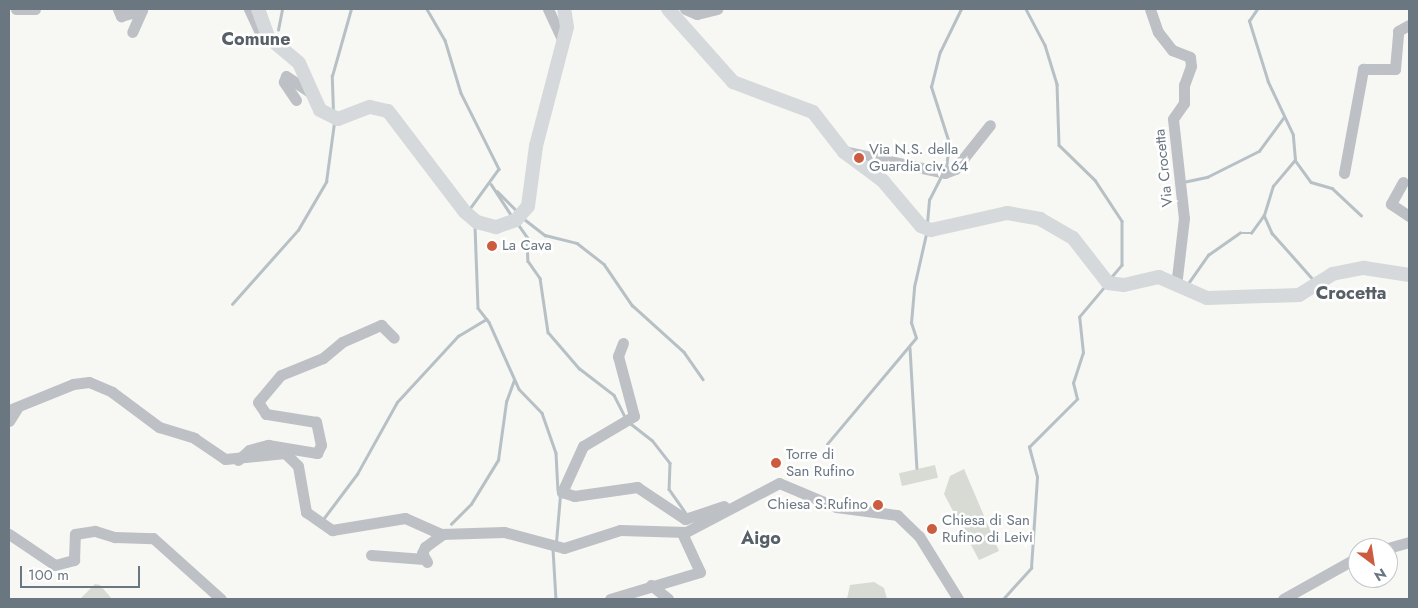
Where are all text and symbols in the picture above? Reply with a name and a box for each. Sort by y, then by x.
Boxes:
district label: Comune [221,28,291,50]
street label: Via Crocetta [1151,128,1177,208]
place label: Via N.S. della Guardia civ. 64 [869,140,968,175]
marker: Via N.S. della Guardia civ. 64 [853,152,865,164]
place label: La Cava [502,237,552,255]
marker: La Cava [486,240,498,252]
district label: Crocetta [1316,282,1386,304]
place label: Torre di San Rufino [786,445,854,480]
marker: Torre di San Rufino [770,457,782,469]
place label: Chiesa S.Rufino [767,496,868,514]
marker: Chiesa S.Rufino [872,499,884,511]
place label: Chiesa di San Rufino di Leivi [942,511,1033,546]
marker: Chiesa di San Rufino di Leivi [926,523,938,535]
district label: Aigo [741,527,781,549]
north arrow [1348,538,1398,588]
scale bar [22,556,142,588]
text: 100 m [28,564,69,586]
text: N [1370,564,1390,586]

